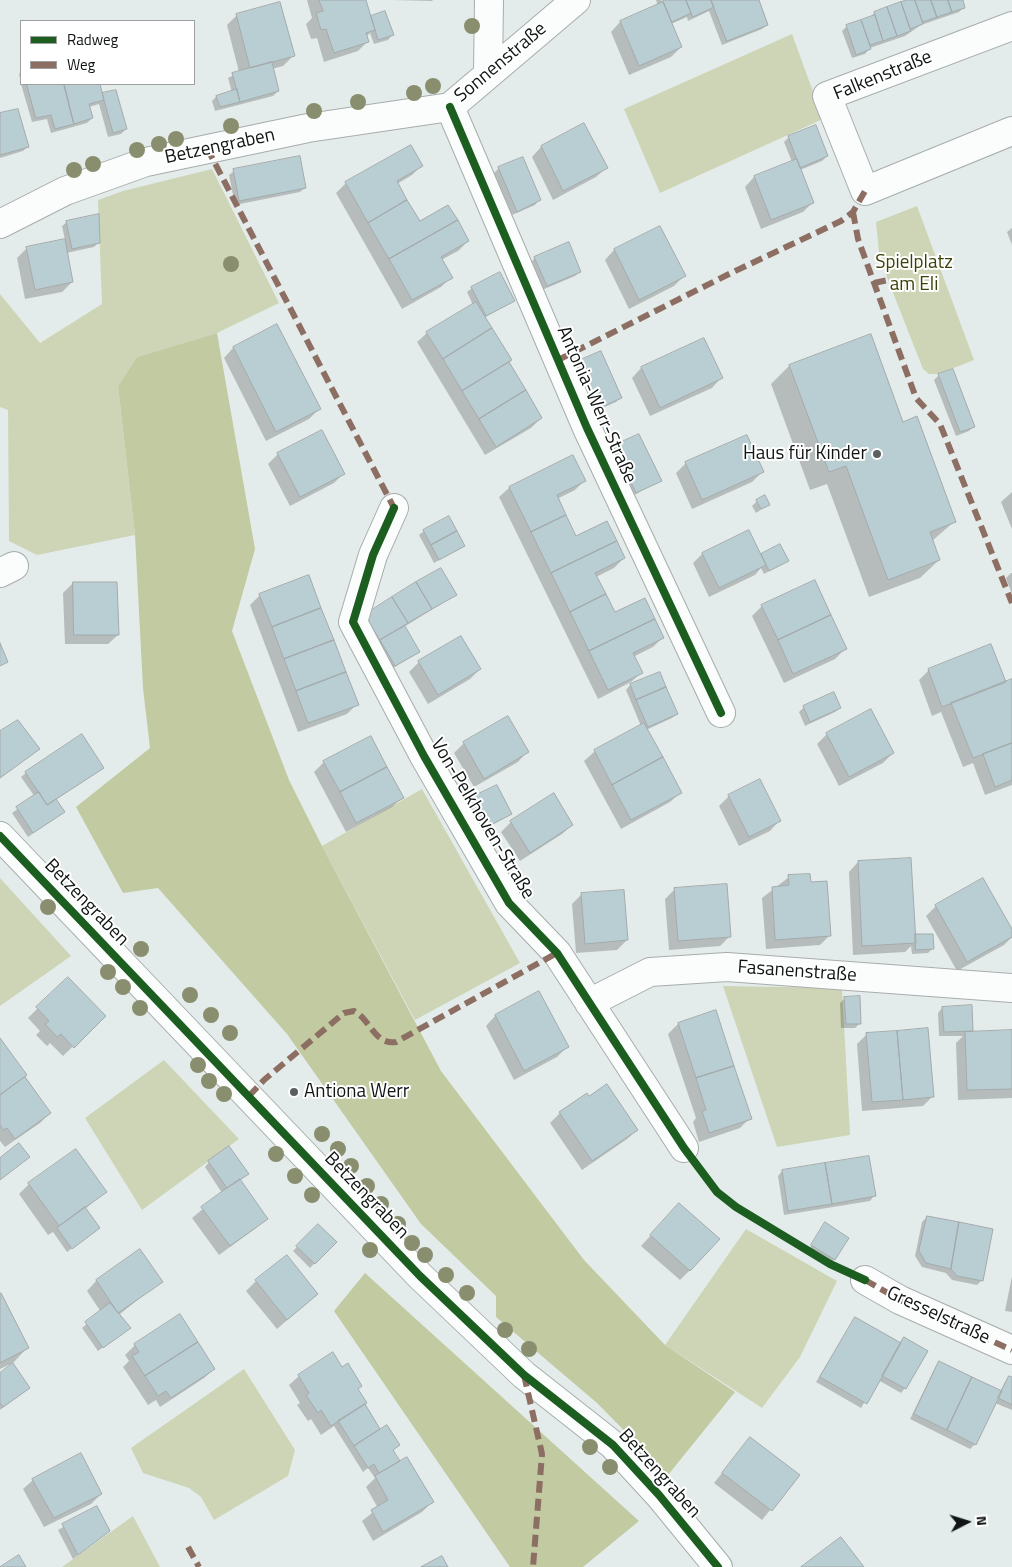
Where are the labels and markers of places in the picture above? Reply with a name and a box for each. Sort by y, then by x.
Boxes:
place label: Haus für Kinder [743,443,867,465]
marker: Haus für Kinder [871,448,883,460]
place label: Antiona Werr [304,1081,409,1103]
marker: Antiona Werr [288,1086,300,1098]

